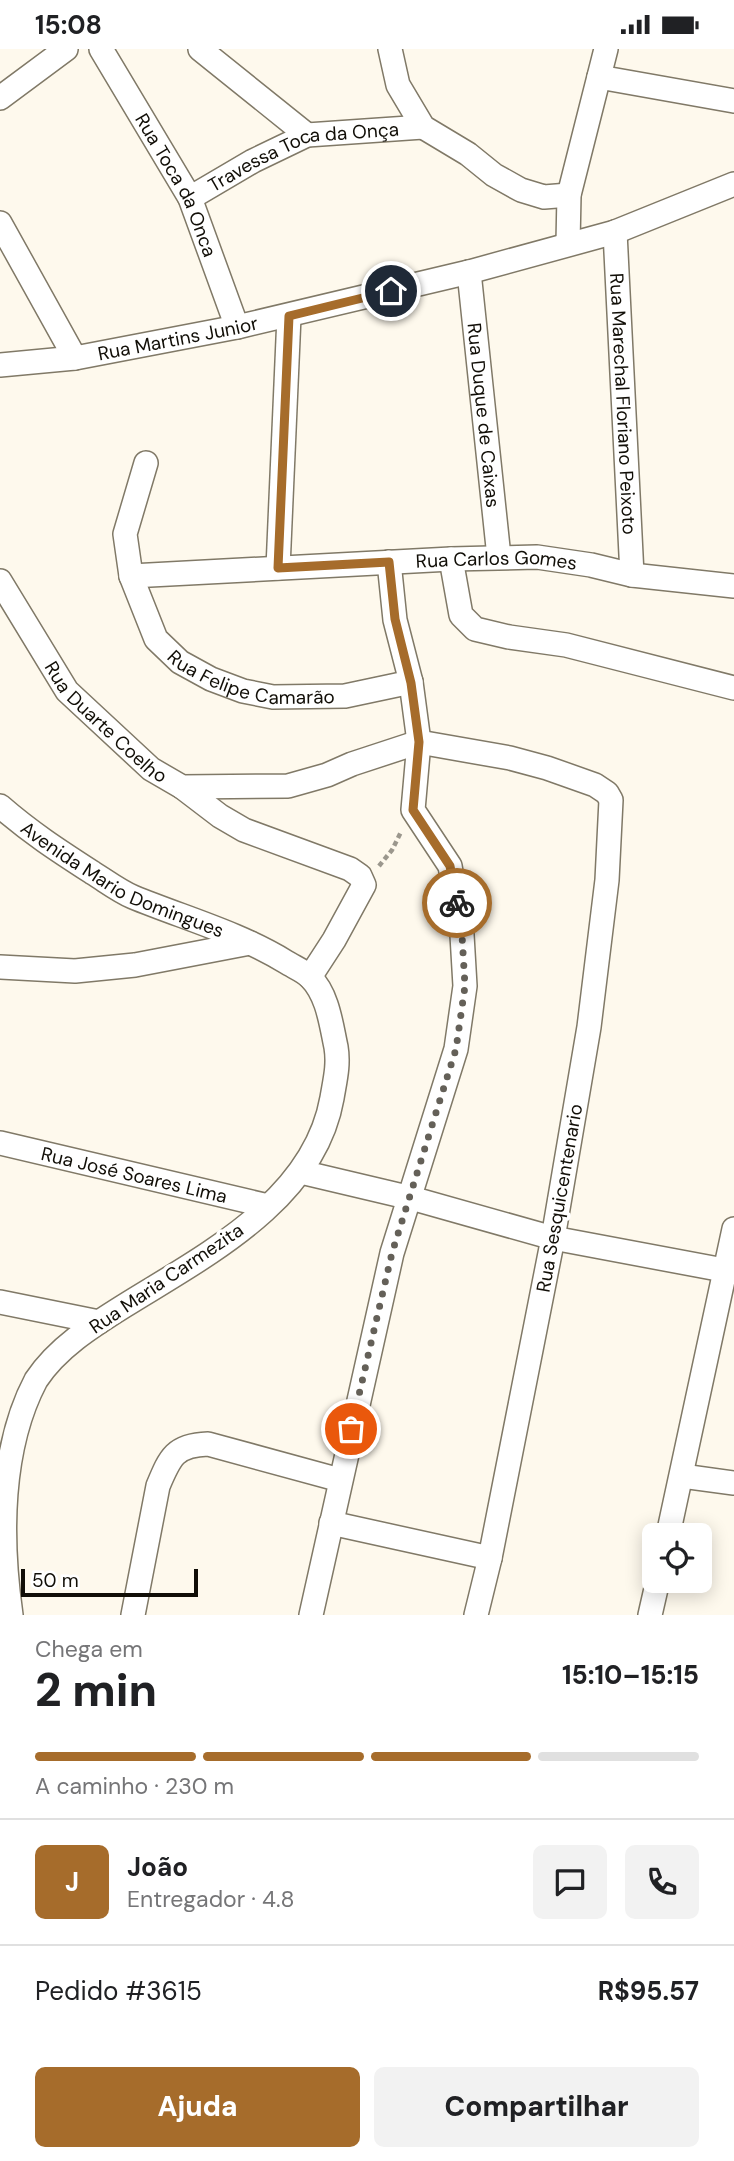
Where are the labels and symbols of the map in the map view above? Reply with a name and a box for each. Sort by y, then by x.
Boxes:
street label: Rua Toca da Onca [129,109,222,260]
street label: Travessa Toca da Onça [204,117,400,198]
pin [361,261,421,321]
street label: Rua Marechal Floriano Peixoto [604,272,642,535]
street label: Rua Martins Junior [96,310,261,366]
street label: Rua Duque de Caixas [461,322,506,509]
street label: Rua Carlos Gomes [415,545,579,576]
street label: Rua Felipe Camarão [162,644,335,710]
street label: Rua Duarte Coelho [39,657,171,789]
street label: Avenida Mario Domingues [16,816,228,943]
courier [422,868,492,938]
street label: Rua Sesquicentenario [531,1102,588,1294]
street label: Rua José Soares Lima [39,1141,230,1209]
street label: Rua Maria Carmezita [84,1218,248,1339]
pin [321,1399,381,1459]
scale bar [21,1566,198,1598]

